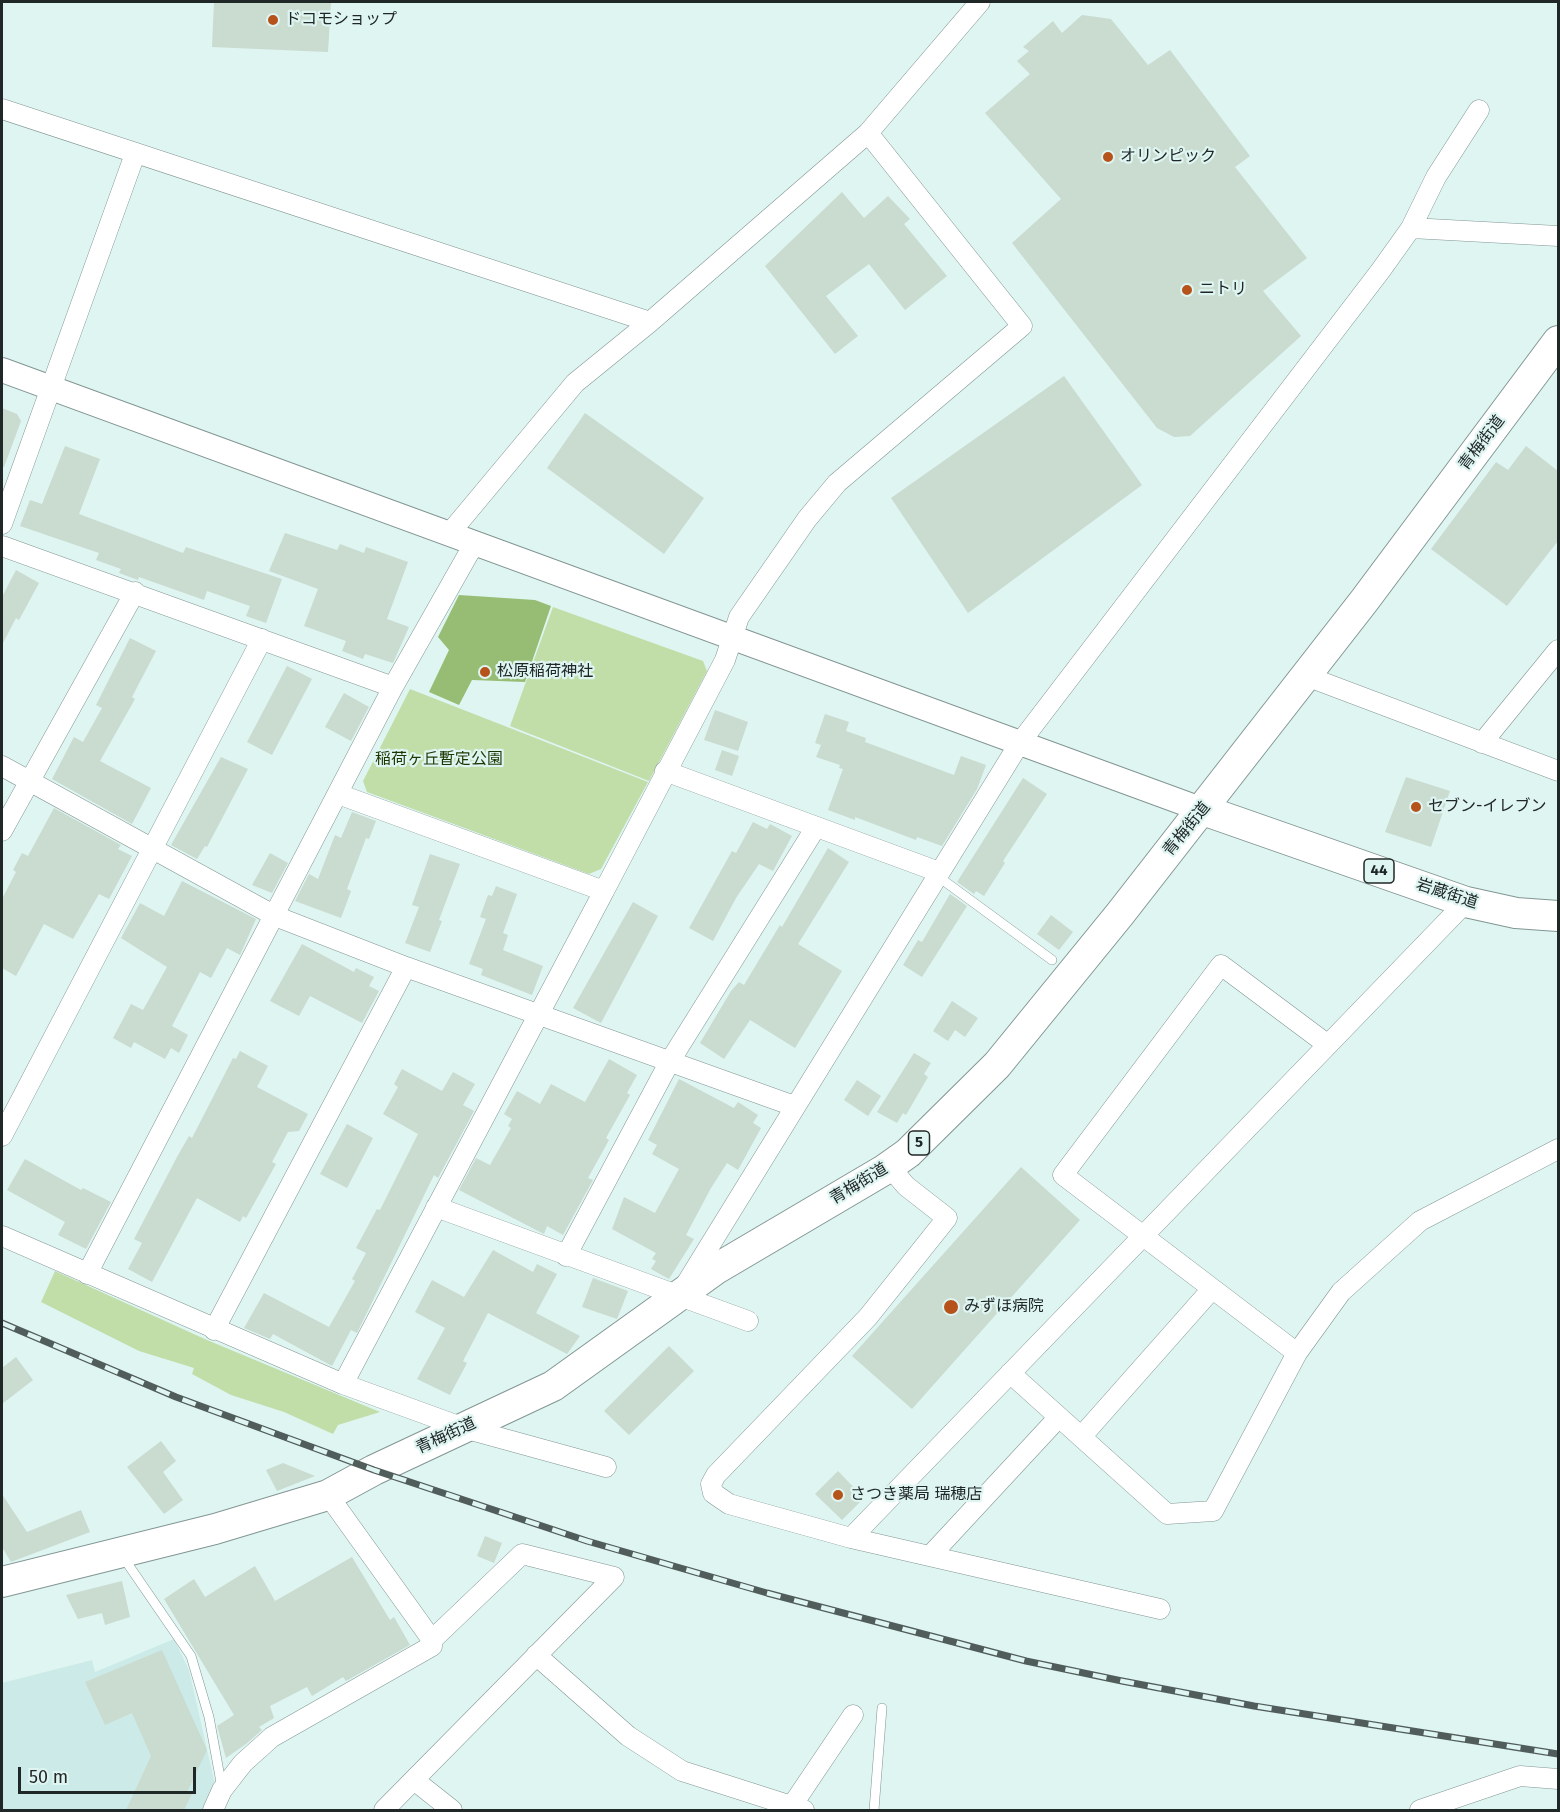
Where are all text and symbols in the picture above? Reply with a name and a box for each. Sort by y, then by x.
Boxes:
place label: ドコモショップ [285,10,397,30]
marker: ドコモショップ [266,13,280,27]
place label: オリンピック [1120,147,1216,167]
marker: オリンピック [1101,150,1115,164]
place label: ニトリ [1199,280,1247,300]
marker: ニトリ [1180,283,1194,297]
street label: 青梅街道 [1455,412,1509,474]
place label: 松原稲荷神社 [497,662,593,682]
marker: 松原稲荷神社 [478,665,492,679]
park label: 稲荷ヶ丘暫定公園 [375,750,503,770]
place label: セブン-イレブン [1428,797,1546,817]
street label: 青梅街道 [1159,798,1215,860]
marker: セブン-イレブン [1409,800,1423,814]
road number: 44 [1364,859,1394,883]
street label: 岩蔵街道 [1414,875,1480,913]
road number: 5 [908,1131,930,1155]
street label: 青梅街道 [827,1159,891,1209]
place label: みずほ病院 [964,1297,1044,1317]
marker: みずほ病院 [942,1298,960,1316]
street label: 青梅街道 [413,1414,479,1458]
place label: さつき薬局 瑞穂店 [850,1485,982,1505]
marker: さつき薬局 瑞穂店 [831,1488,845,1502]
scale bar [21,1755,200,1793]
text: 50 m [29,1766,68,1788]

